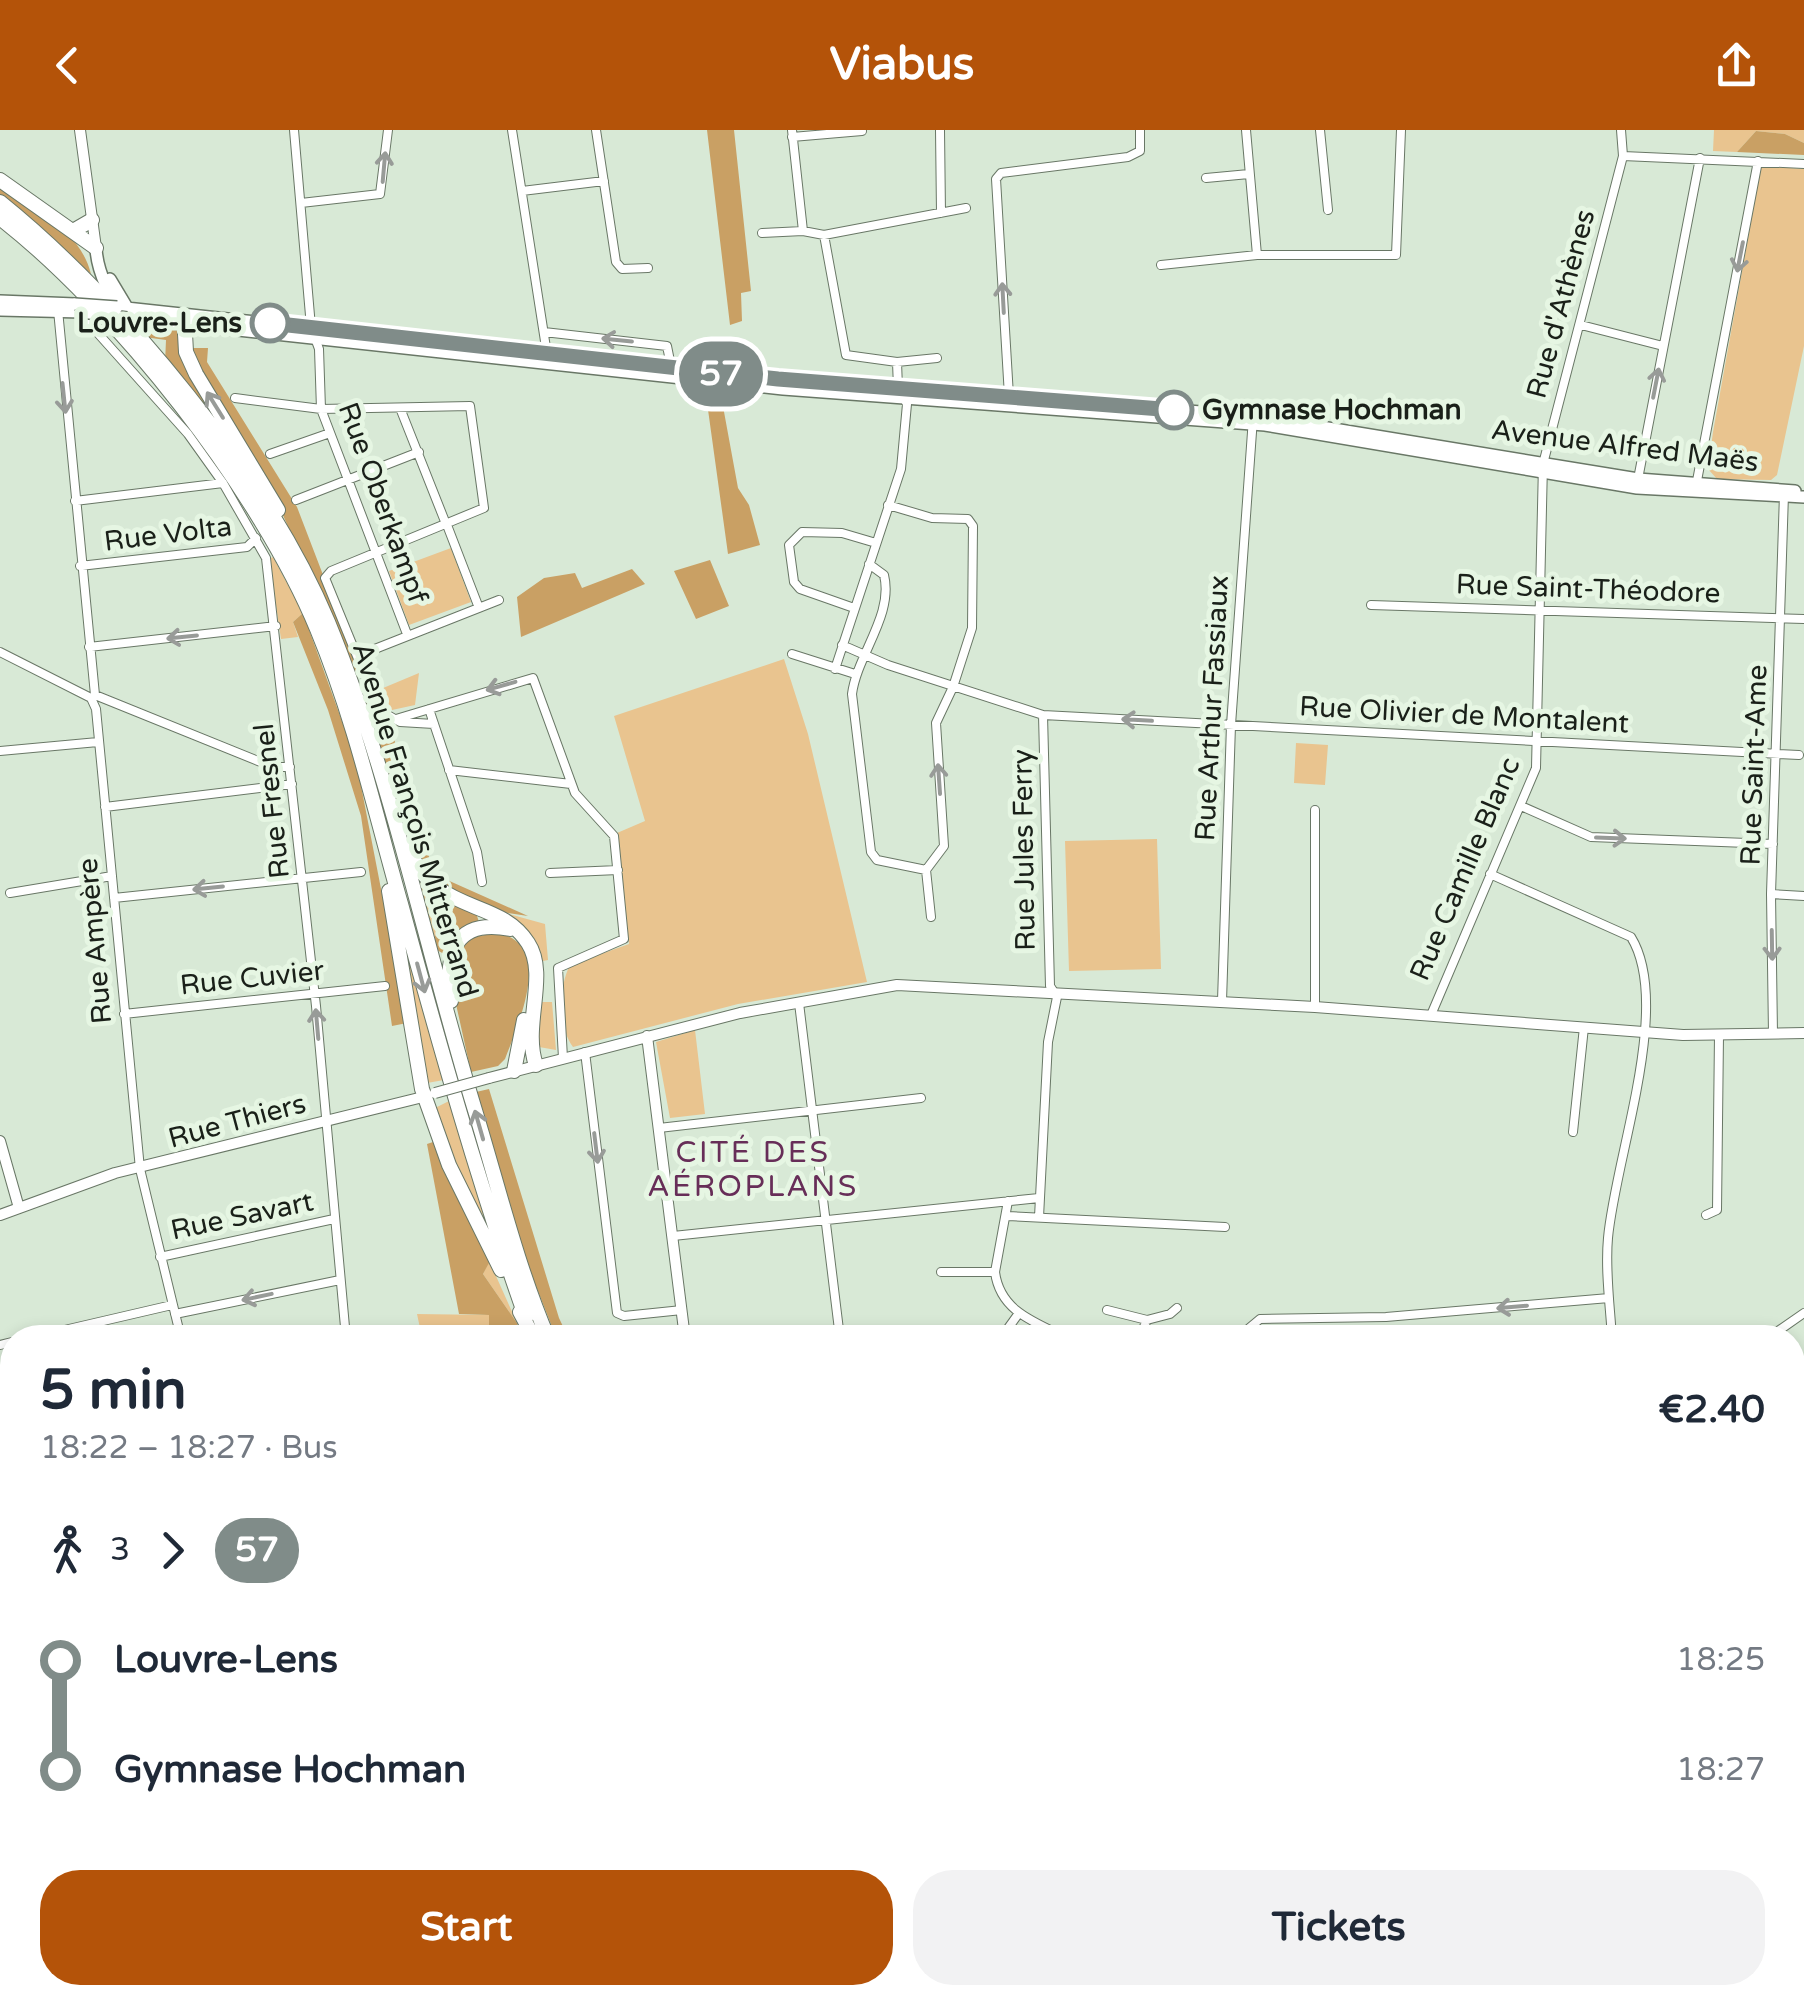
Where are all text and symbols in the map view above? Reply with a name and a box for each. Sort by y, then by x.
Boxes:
icon: back [40,38,95,93]
text: Viabus [830,38,974,92]
icon: share [1709,38,1764,93]
one-way arrow [375,152,394,184]
street label: Rue d'Athènes [1519,206,1603,402]
one-way arrow [1730,240,1749,273]
one-way arrow [993,283,1012,315]
marker: Louvre-Lens [251,304,289,342]
place label: Louvre-Lens [77,306,242,340]
one-way arrow [601,330,634,349]
line badge: 57 [676,342,766,406]
text: 57 [699,353,743,395]
one-way arrow [1647,368,1666,400]
one-way arrow [55,381,74,413]
one-way arrow [205,391,226,420]
marker: Gymnase Hochman [1155,391,1193,429]
place label: Gymnase Hochman [1202,393,1462,427]
street label: Rue Oberkampf [331,398,435,608]
street label: Avenue Alfred Maës [1489,413,1761,479]
street label: Rue Volta [102,509,234,559]
street label: Rue Saint-Théodore [1455,567,1721,611]
street label: Rue Arthur Fassiaux [1188,574,1236,842]
one-way arrow [167,627,199,646]
street label: Avenue François Mitterrand [345,638,485,1002]
street label: Rue Saint-Ame [1734,664,1774,866]
one-way arrow [485,678,517,696]
street label: Rue Olivier de Montalent [1298,689,1630,741]
one-way arrow [1121,710,1153,729]
street label: Rue Fresnel [247,722,297,880]
street label: Rue Jules Ferry [1005,749,1043,951]
street label: Rue Camille Blanc [1403,752,1527,986]
one-way arrow [930,764,949,796]
one-way arrow [1595,828,1627,847]
street label: Rue Ampère [71,857,119,1025]
one-way arrow [193,879,225,898]
one-way arrow [1762,928,1782,961]
street label: Rue Cuvier [178,954,326,1002]
one-way arrow [413,962,431,993]
one-way arrow [308,1008,327,1041]
street label: Rue Thiers [164,1086,310,1156]
one-way arrow [469,1110,487,1141]
one-way arrow [588,1132,606,1164]
district label: CITÉ DES AÉROPLANS [647,1134,859,1205]
street label: Rue Savart [168,1184,317,1248]
one-way arrow [242,1289,274,1308]
one-way arrow [1497,1297,1529,1316]
text: 5 min [40,1358,187,1424]
text: €2.40 [1658,1387,1765,1433]
text: 18:22 – 18:27 · Bus [40,1429,338,1467]
icon: walk [40,1523,95,1578]
icon: forward [145,1523,200,1578]
text: 57 [235,1529,279,1571]
text: 3 [110,1531,130,1569]
text: Louvre-Lens [114,1637,338,1683]
text: 18:25 [1676,1641,1765,1679]
text: Gymnase Hochman [114,1747,466,1793]
text: 18:27 [1676,1751,1765,1789]
button: Start [40,1870,893,1985]
button: Tickets [913,1870,1765,1985]

